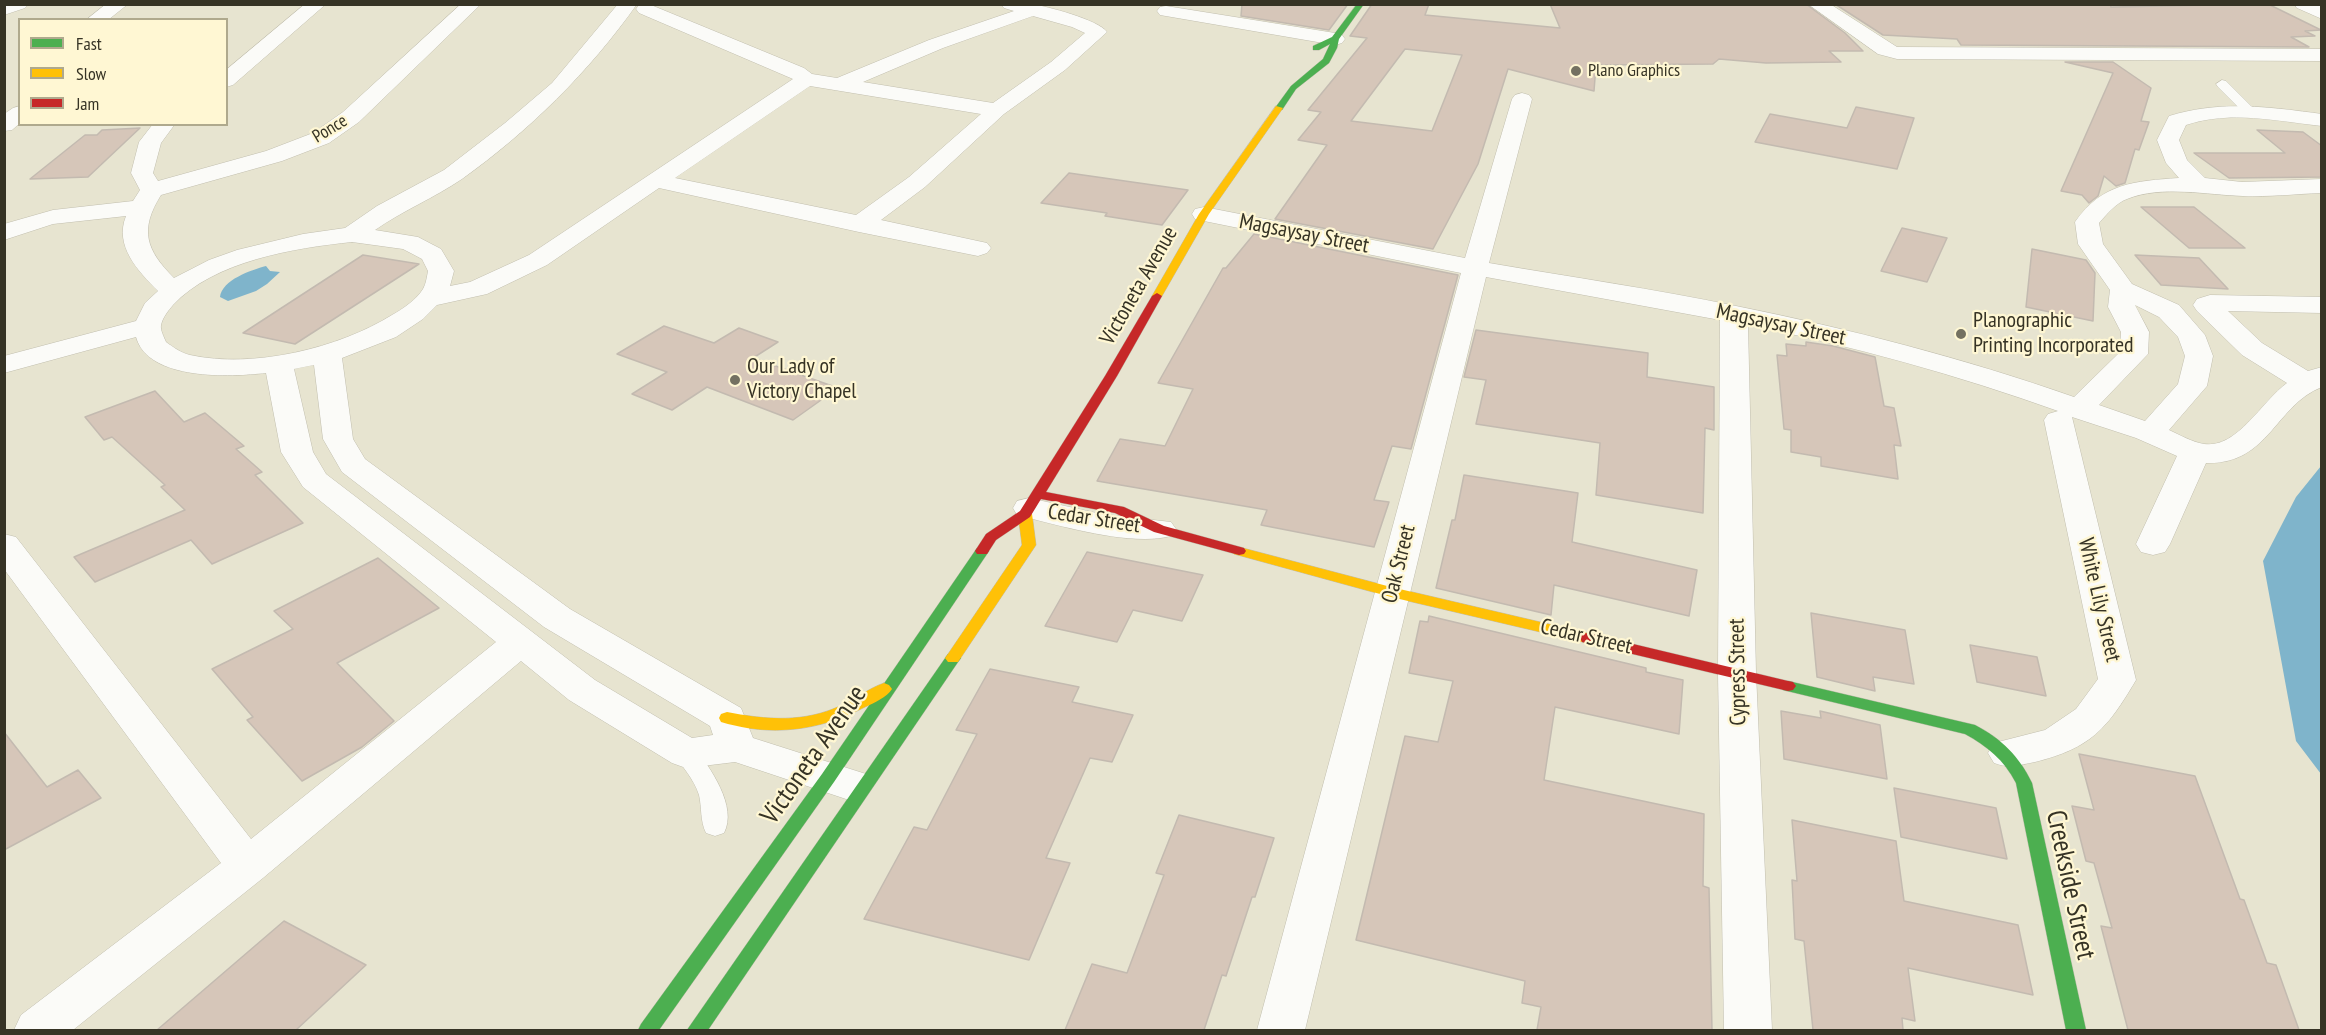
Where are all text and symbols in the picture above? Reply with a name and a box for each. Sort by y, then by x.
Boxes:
legend [18,18,228,126]
text: Fast [76,32,102,55]
place label: Plano Graphics [1588,60,1680,82]
text: Slow [76,62,106,85]
marker: Plano Graphics [1569,64,1583,78]
text: Jam [76,92,99,115]
street label: Ponce [309,110,351,148]
street label: Magsaysay Street [1237,208,1371,260]
street label: Victoneta Avenue [1095,222,1183,350]
street label: Magsaysay Street [1714,298,1848,352]
place label: Planographic Printing Incorporated [1973,308,2134,360]
marker: Planographic Printing Incorporated [1954,327,1968,341]
place label: Our Lady of Victory Chapel [747,354,856,406]
marker: Our Lady of Victory Chapel [728,373,742,387]
street label: Cedar Street [1046,499,1142,539]
street label: Oak Street [1377,522,1421,606]
street label: White Lily Street [2072,535,2126,665]
street label: Cedar Street [1538,614,1634,660]
street label: Cypress Street [1724,618,1752,726]
street label: Victoneta Avenue [754,679,874,831]
street label: Creekside Street [2038,808,2102,962]

